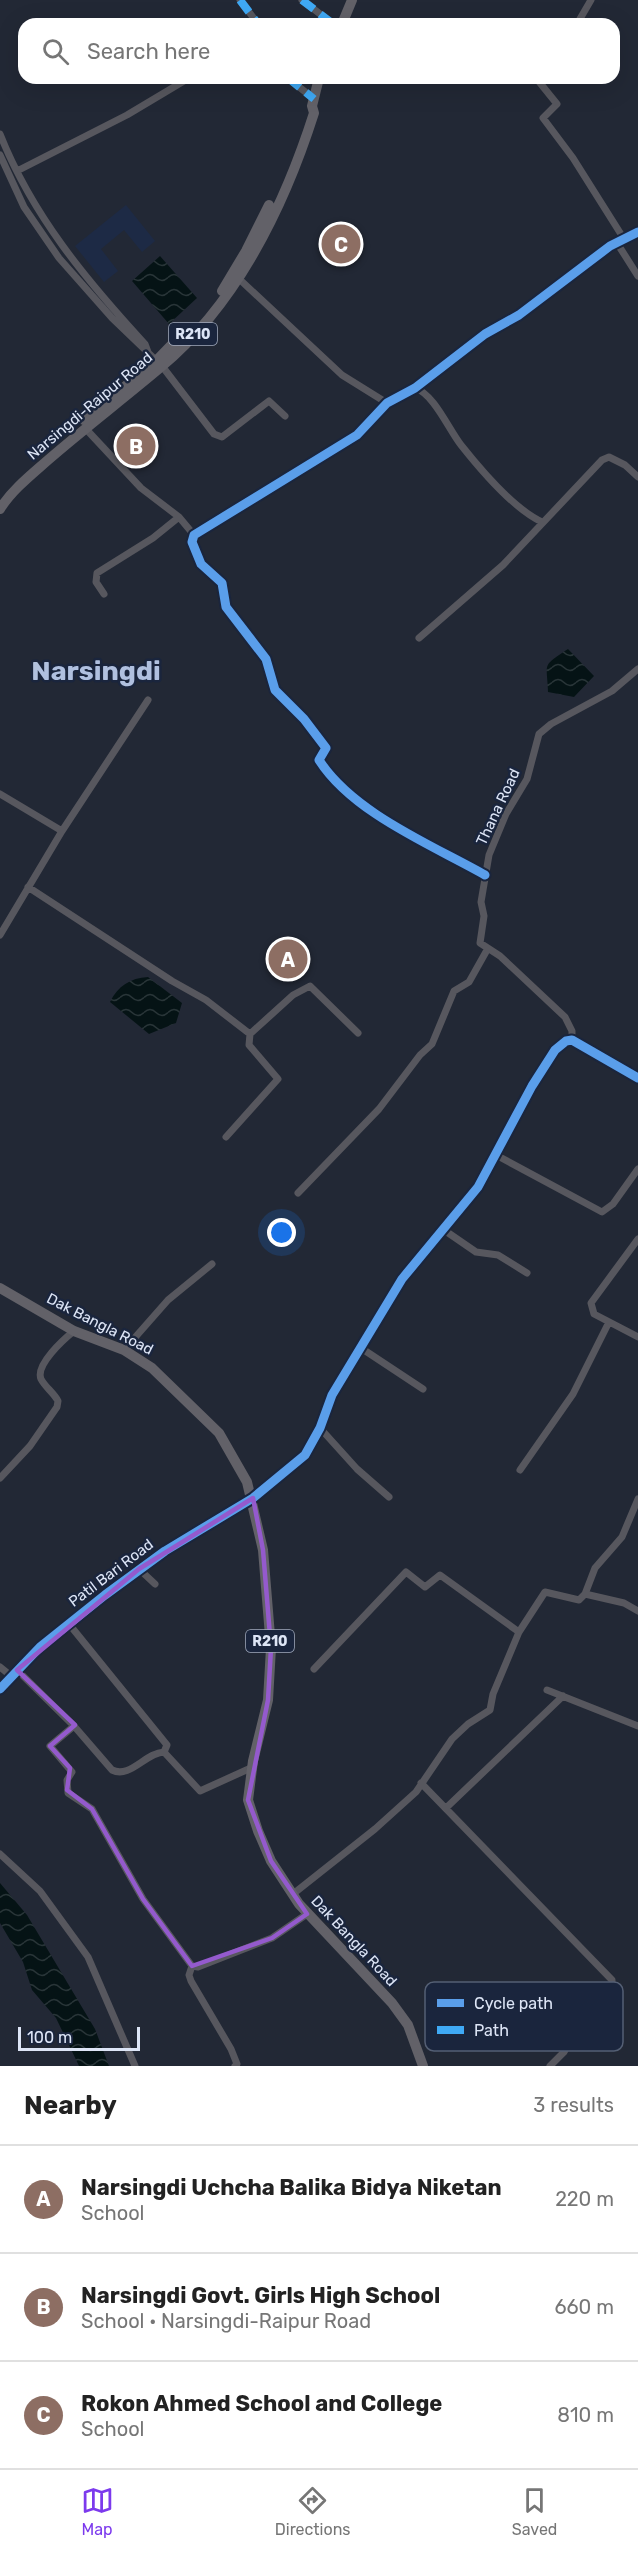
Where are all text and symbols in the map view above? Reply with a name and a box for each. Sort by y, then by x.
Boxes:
search box [18,18,620,84]
icon: search [39,35,72,68]
text: Search here [87,38,210,65]
pin: C [322,222,360,266]
road number: R210 [169,323,217,345]
street label: Narsingdi-Raipur Road [24,348,156,464]
pin: B [116,424,156,468]
district label: Narsingdi [31,655,161,687]
street label: Thana Road [472,766,524,848]
pin: A [268,936,308,982]
your location [267,1218,296,1247]
street label: Dak Bangla Road [44,1289,156,1359]
street label: Patil Bari Road [65,1535,157,1611]
road number: R210 [246,1630,294,1652]
street label: Dak Bangla Road [307,1892,401,1990]
legend [425,1982,623,2051]
text: Cycle path [474,1994,553,2013]
text: Path [474,2021,509,2040]
scale bar [18,2024,140,2052]
text: 100 m [27,2028,72,2047]
text: Nearby [24,2090,117,2121]
text: 3 results [533,2093,614,2117]
text: Narsingdi Uchcha Balika Bidya Niketan [81,2174,502,2201]
text: A [36,2187,51,2211]
text: 220 m [555,2187,614,2211]
text: School [81,2201,144,2225]
text: Narsingdi Govt. Girls High School [81,2282,440,2309]
text: B [36,2295,51,2319]
text: 660 m [555,2295,614,2319]
text: School · Narsingdi-Raipur Road [81,2309,371,2333]
text: Rokon Ahmed School and College [81,2390,442,2417]
text: C [36,2403,51,2427]
text: 810 m [557,2403,614,2427]
text: School [81,2417,144,2441]
tab: Map [81,2484,114,2539]
tab: Directions [275,2484,351,2539]
tab: Saved [512,2484,557,2539]

